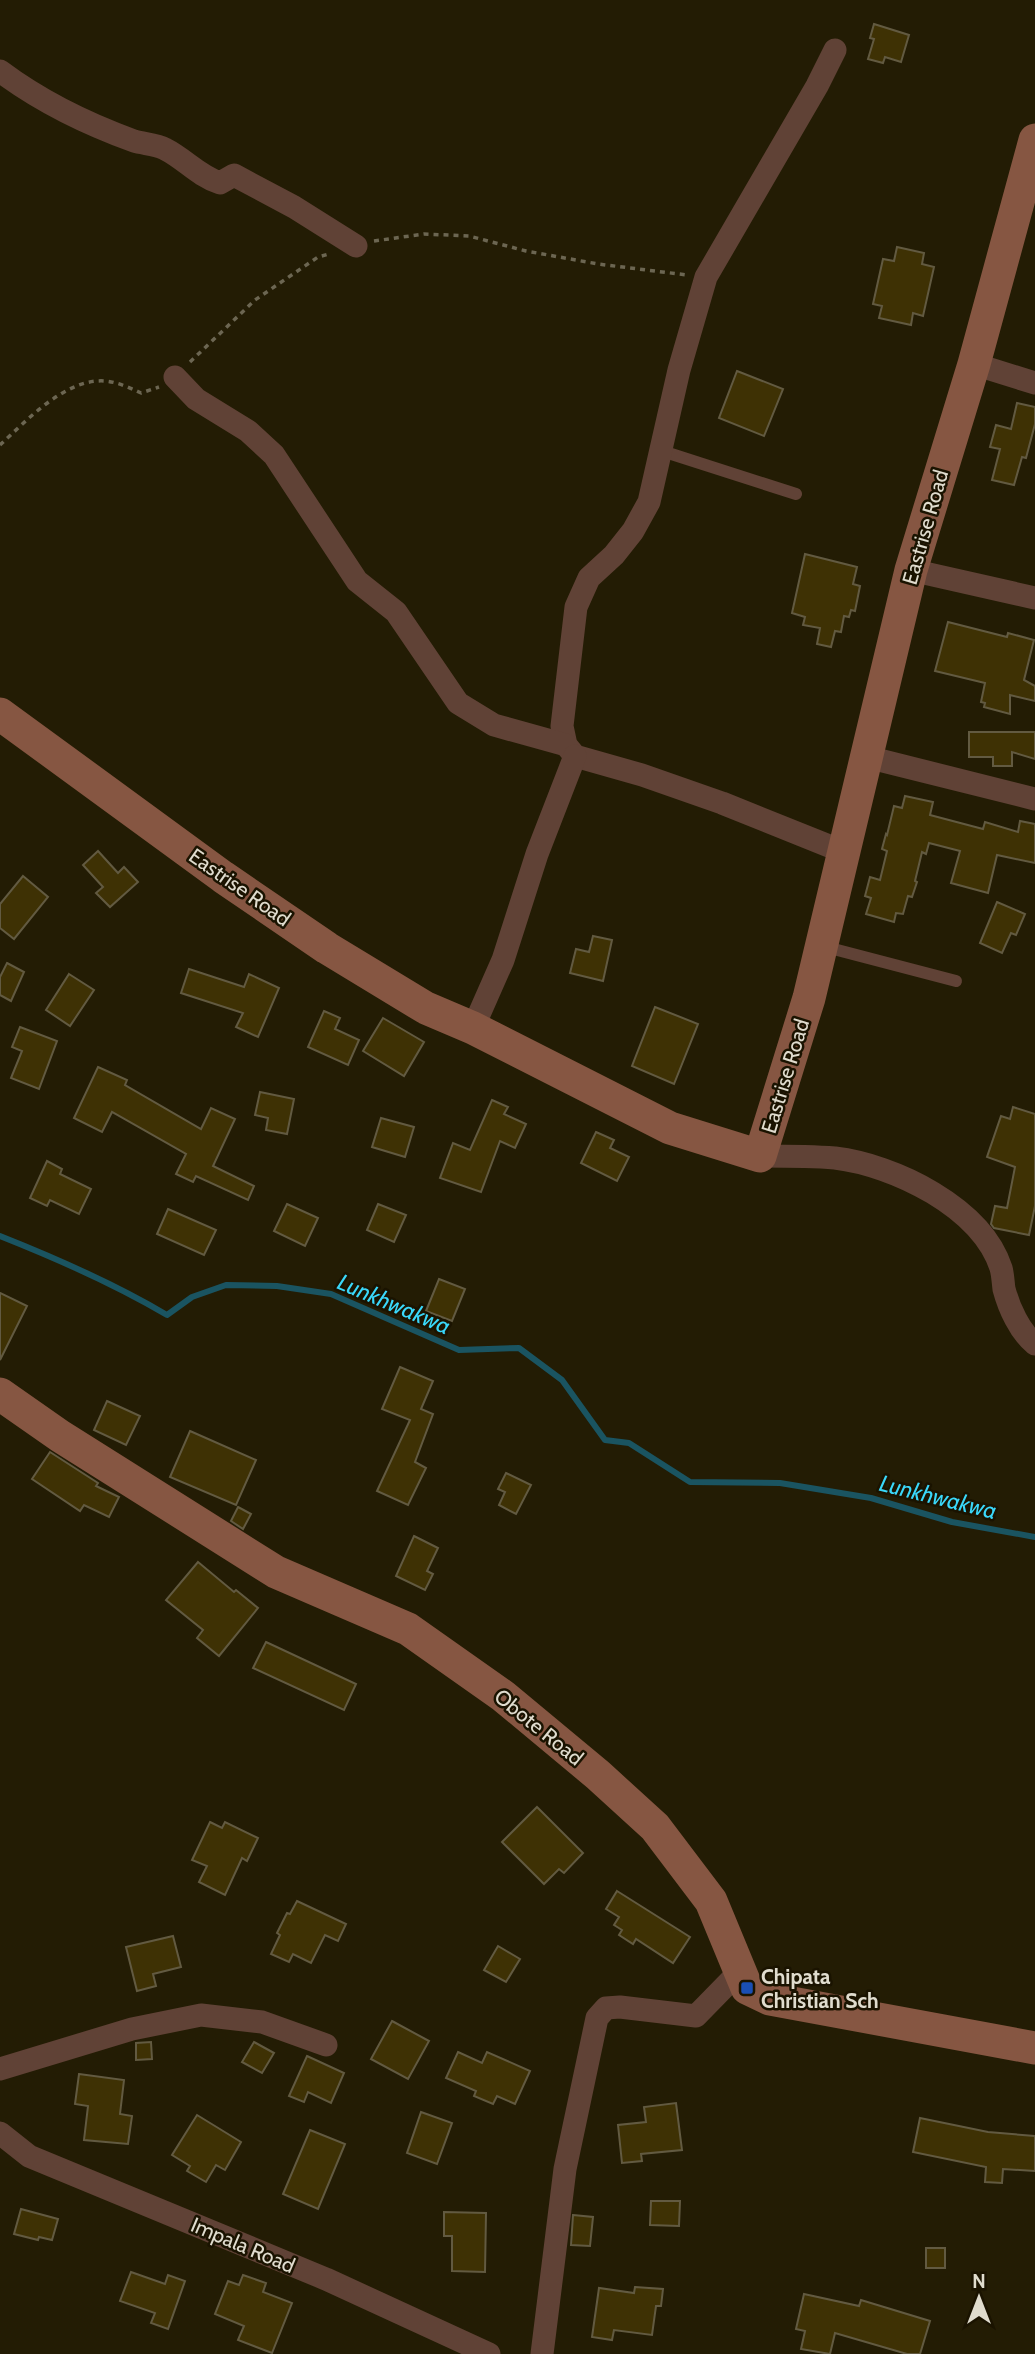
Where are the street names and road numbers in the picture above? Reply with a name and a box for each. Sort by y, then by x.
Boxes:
street label: Eastrise Road [897,467,953,587]
street label: Eastrise Road [184,843,296,931]
street label: Eastrise Road [756,1016,814,1136]
street label: Obote Road [490,1684,588,1770]
street label: Impala Road [187,2212,299,2278]

